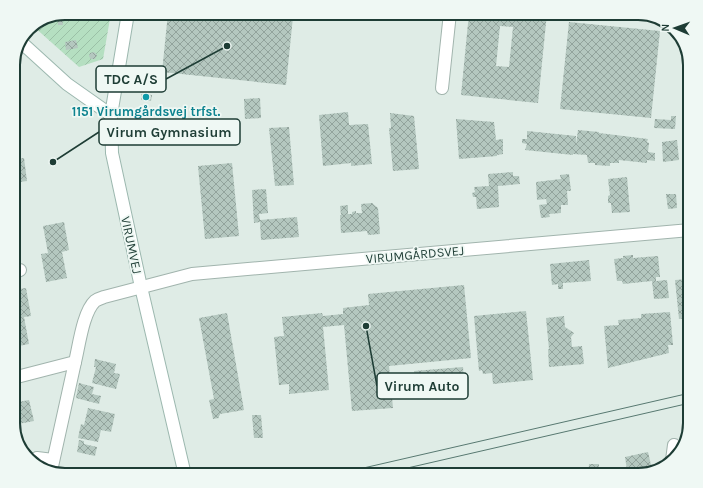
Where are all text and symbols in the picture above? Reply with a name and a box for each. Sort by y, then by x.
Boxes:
north arrow [655,8,695,48]
text: N [659,23,672,32]
callout: TDC A/S [96,66,166,92]
text: TDC A/S [104,71,158,88]
marker: 1151 Virumgårdsvej trfst. [141,92,151,102]
place label: 1151 Virumgårdsvej trfst. [72,104,220,119]
callout: Virum Gymnasium [99,119,240,145]
text: Virum Gymnasium [107,124,231,141]
street label: VIRUMVEJ [118,215,145,275]
street label: VIRUMGÅRDSVEJ [365,242,465,266]
callout: Virum Auto [377,373,468,399]
text: Virum Auto [384,378,460,395]

